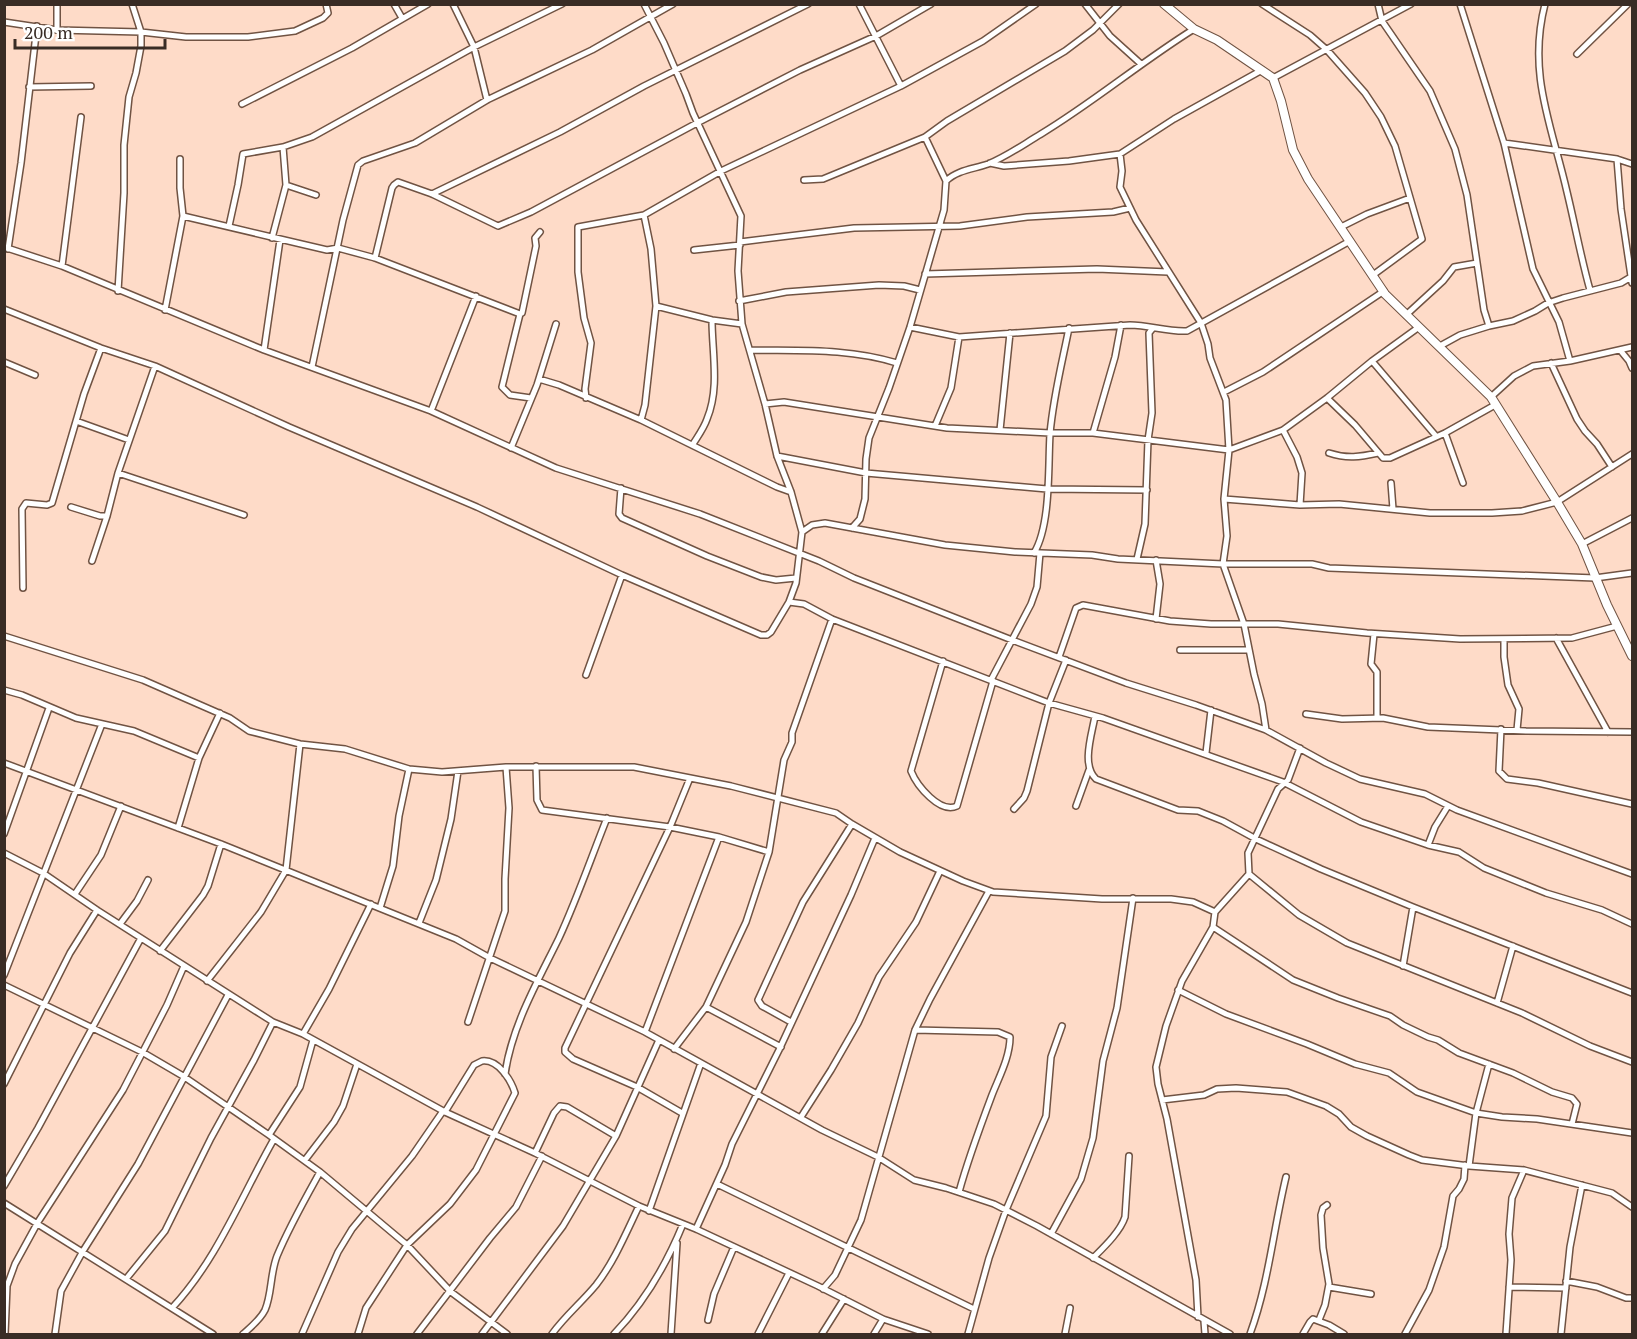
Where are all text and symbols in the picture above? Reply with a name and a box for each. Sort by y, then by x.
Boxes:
scale bar [15,12,165,50]
text: 200 m [24,20,73,44]

